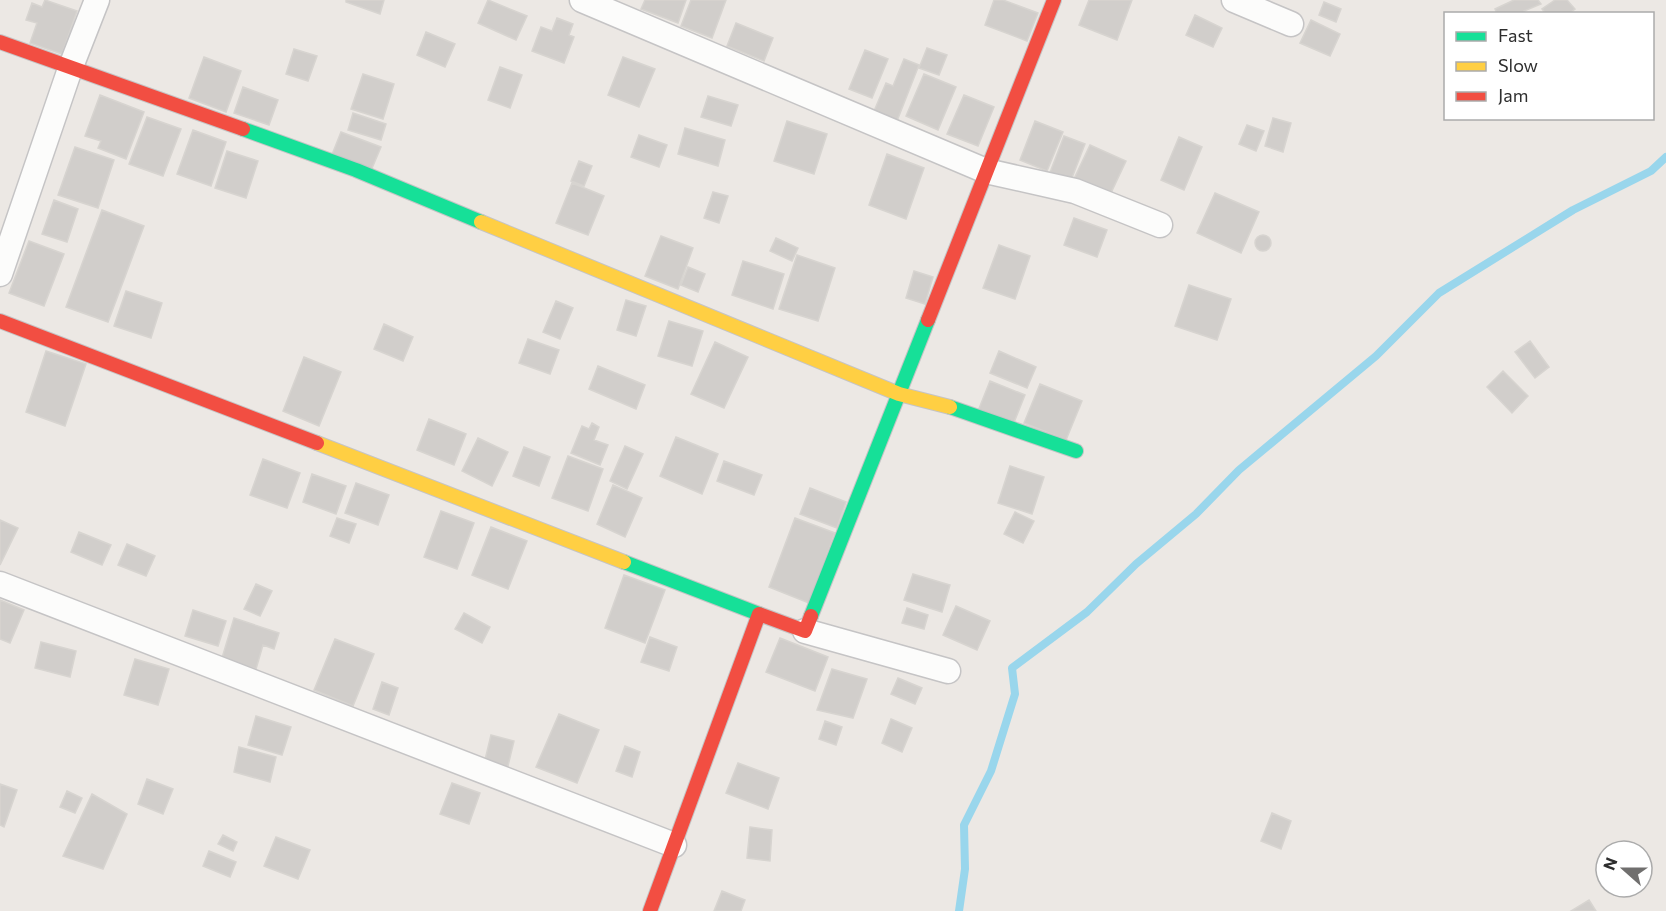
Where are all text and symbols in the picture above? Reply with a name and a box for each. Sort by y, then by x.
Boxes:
legend [1444,12,1654,120]
text: Fast [1498,24,1533,46]
text: Slow [1498,54,1538,76]
text: Jam [1498,84,1528,106]
north arrow [1594,839,1654,899]
text: N [1599,854,1621,872]

